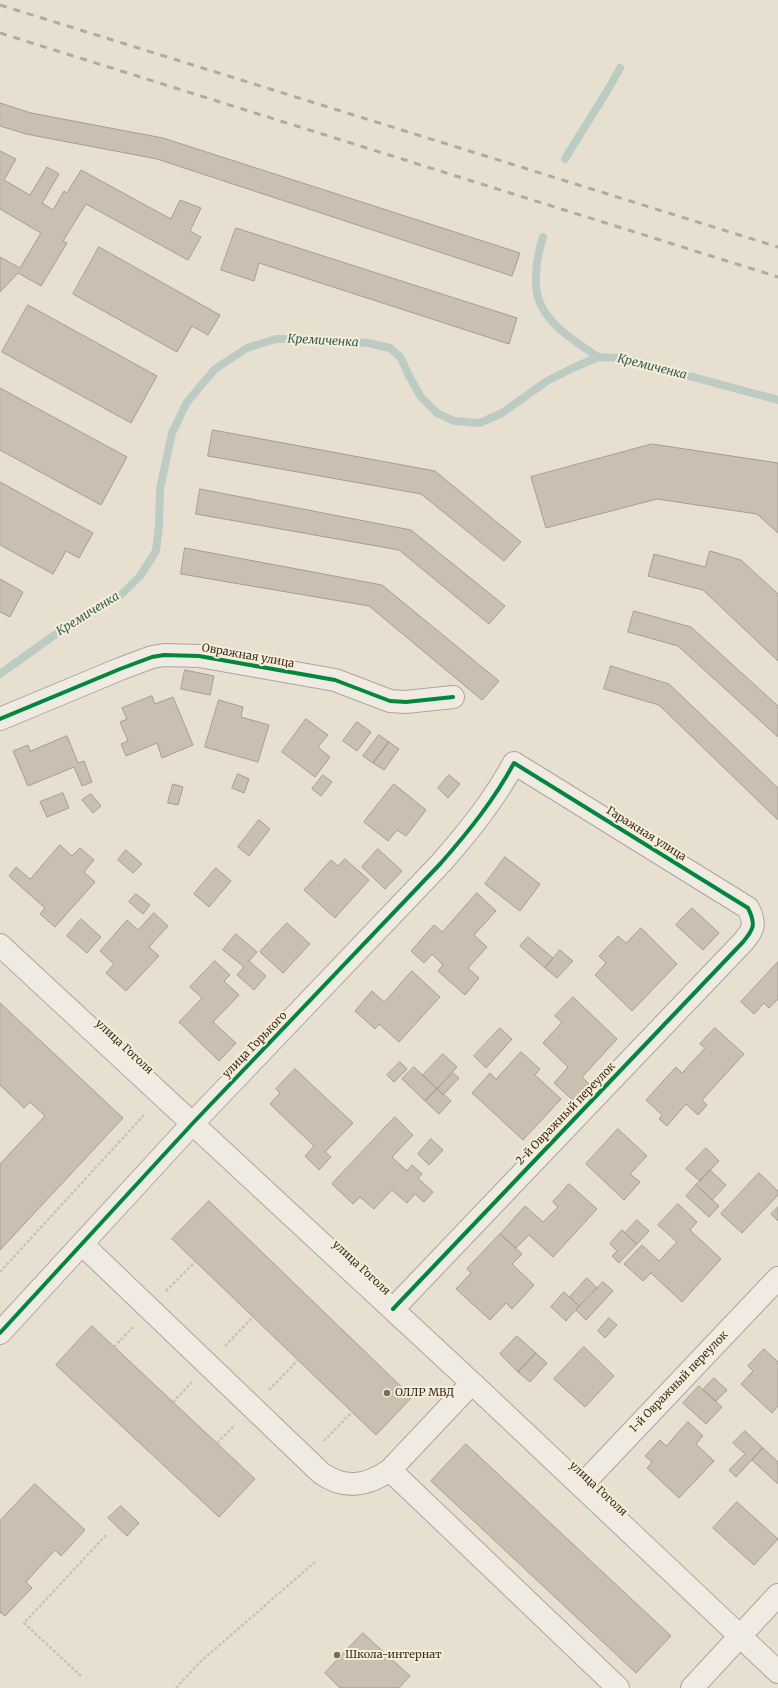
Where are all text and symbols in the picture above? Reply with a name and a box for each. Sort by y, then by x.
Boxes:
water label: Кремиченка [287,332,359,350]
water label: Кремиченка [616,351,688,383]
water label: Кремиченка [54,589,122,639]
street label: Овражная улица [201,641,295,671]
street label: Гаражная улица [604,804,688,864]
street label: улица Горького [220,1009,290,1081]
street label: улица Гоголя [92,1017,156,1077]
street label: 2-й Овражный переулок [514,1060,618,1168]
street label: улица Гоголя [329,1238,393,1298]
street label: 1-й Овражный переулок [627,1329,731,1435]
place label: ОЛЛР МВД [395,1386,454,1400]
marker: ОЛЛР МВД [382,1388,392,1398]
street label: улица Гоголя [566,1459,630,1519]
place label: Школа-интернат [345,1648,442,1662]
marker: Школа-интернат [332,1650,342,1660]

